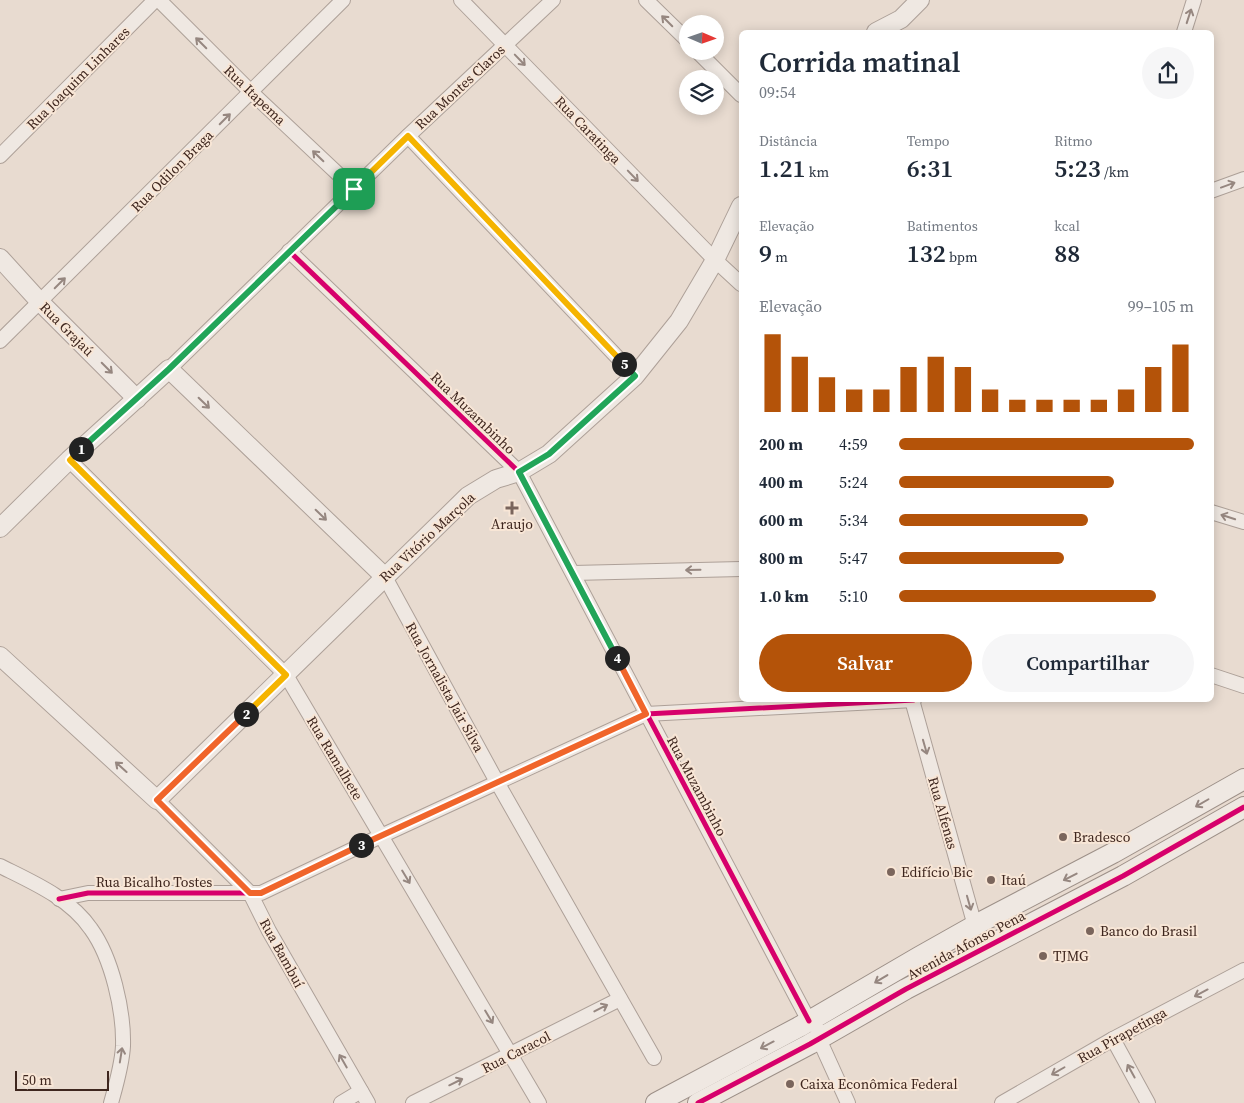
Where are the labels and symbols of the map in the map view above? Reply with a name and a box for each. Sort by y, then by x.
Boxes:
one-way arrow [1185,9,1194,25]
one-way arrow [661,14,673,27]
north arrow [679,15,724,60]
street label: Rua Joaquim Linhares [22,22,134,134]
one-way arrow [195,37,208,49]
street label: Rua Montes Claros [411,40,509,134]
one-way arrow [513,54,526,66]
street label: Rua Itapema [220,60,291,130]
street label: Rua Caratinga [550,92,626,169]
one-way arrow [219,113,231,125]
street label: Rua Odilon Braga [126,125,218,217]
one-way arrow [312,150,325,162]
pin [333,168,375,210]
one-way arrow [627,170,639,182]
one-way arrow [1219,180,1235,189]
one-way arrow [54,277,66,289]
street label: Rua Grajaú [35,297,99,361]
pin: 5 [612,352,636,376]
one-way arrow [100,362,112,374]
street label: Rua Muzambinho [426,367,520,459]
one-way arrow [198,397,210,409]
pin: 1 [68,436,94,462]
street label: Rua Vitório Marçola [375,487,480,587]
marker: Araujo [506,502,518,514]
one-way arrow [315,509,327,521]
one-way arrow [1220,511,1236,521]
place label: Araujo [491,514,533,534]
one-way arrow [685,565,701,574]
street label: Rua Jornalista Jair Silva [401,618,489,756]
pin: 4 [604,646,630,670]
pin: 2 [234,702,258,726]
street label: Rua Ramalhete [302,712,368,804]
street label: Rua Muzambinho [662,732,732,840]
one-way arrow [920,738,930,754]
one-way arrow [115,761,128,773]
street label: Rua Alfenas [923,774,963,852]
one-way arrow [1194,798,1209,808]
place label: Bradesco [1073,827,1131,847]
marker: Bradesco [1057,831,1069,843]
pin: 3 [348,832,374,858]
place label: Edifício Bic [901,862,973,882]
marker: Edifício Bic [885,866,897,878]
one-way arrow [402,870,412,884]
place label: Itaú [1001,870,1026,890]
street label: Rua Bicalho Tostes [96,872,212,892]
one-way arrow [1063,872,1077,882]
marker: Itaú [985,874,997,886]
one-way arrow [965,895,974,911]
street label: Avenida Afonso Pena [903,905,1029,985]
street label: Rua Bambuí [255,915,309,991]
place label: Banco do Brasil [1100,921,1197,941]
marker: Banco do Brasil [1084,925,1096,937]
place label: TJMG [1053,946,1089,966]
marker: TJMG [1037,950,1049,962]
one-way arrow [874,975,888,985]
one-way arrow [1194,989,1209,998]
street label: Rua Pirapetinga [1074,1002,1171,1068]
one-way arrow [594,1003,609,1013]
one-way arrow [484,1010,494,1025]
street label: Rua Caracol [478,1026,554,1078]
one-way arrow [760,1040,774,1050]
one-way arrow [117,1048,127,1064]
one-way arrow [338,1054,348,1068]
one-way arrow [1125,1064,1135,1079]
one-way arrow [1052,1066,1066,1076]
scale bar [15,1068,109,1091]
place label: Caixa Econômica Federal [800,1074,958,1094]
one-way arrow [448,1076,463,1086]
marker: Caixa Econômica Federal [784,1078,796,1090]

